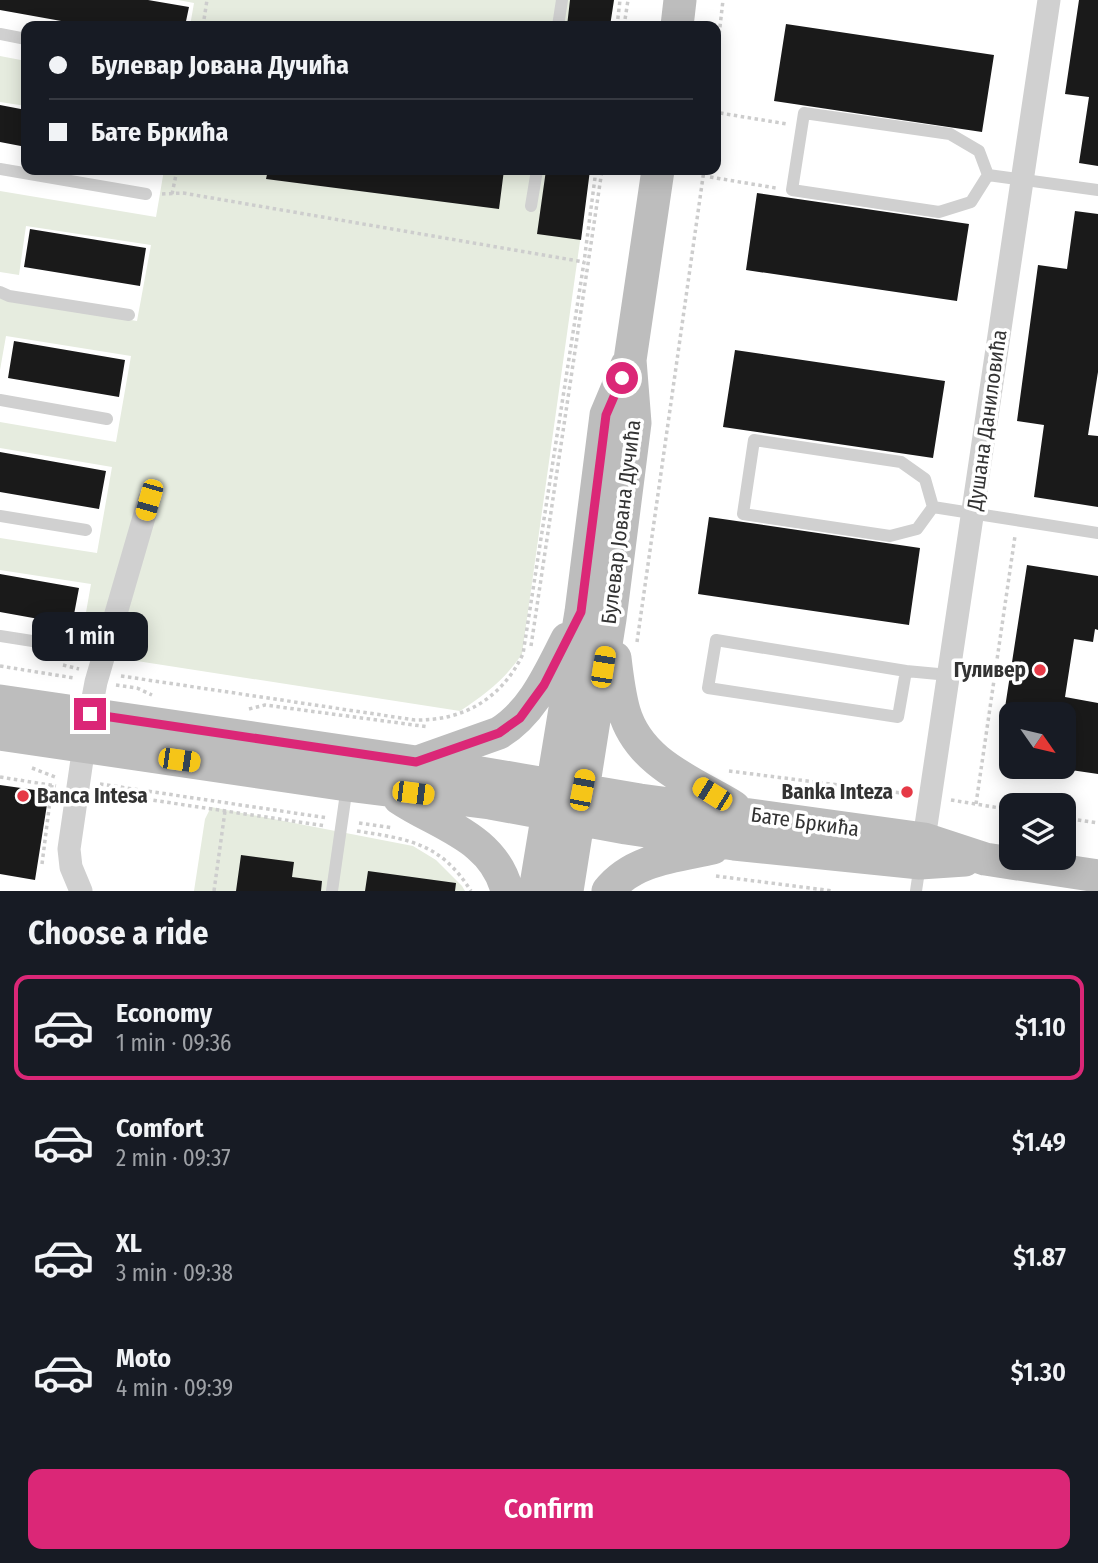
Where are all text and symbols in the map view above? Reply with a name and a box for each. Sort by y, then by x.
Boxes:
text: Булевар Јована Дучића [91,50,349,81]
text: Бате Бркића [91,117,229,148]
street label: Душана Даниловића [961,328,1013,513]
route start [606,362,638,394]
street label: Булевар Јована Дучића [596,418,646,626]
car [134,477,165,523]
callout: 1 min [32,612,148,662]
text: 1 min [65,622,115,650]
car [590,645,617,689]
place label: Гуливер [954,657,1026,683]
marker: Гуливер [1032,662,1048,678]
route end [74,698,106,730]
north arrow [999,702,1076,779]
map controls [999,702,1076,870]
car [157,747,202,773]
car [568,767,597,813]
car [689,774,736,814]
place label: Banka Inteza [782,779,893,805]
car [391,780,436,806]
place label: Banca Intesa [37,783,148,809]
marker: Banka Inteza [899,784,915,800]
marker: Banca Intesa [15,788,31,804]
button: layers [999,793,1076,870]
street label: Бате Бркића [749,802,861,842]
text: Choose a ride [28,914,209,952]
icon: car [32,996,95,1059]
text: Economy [116,998,212,1029]
text: $1.10 [1015,1012,1066,1043]
text: 1 min · 09:36 [116,1029,232,1057]
icon: car [32,1111,95,1174]
text: Comfort [116,1113,204,1144]
text: $1.49 [1012,1127,1066,1158]
text: 2 min · 09:37 [116,1144,230,1172]
icon: car [32,1226,95,1289]
text: XL [116,1228,142,1259]
text: $1.87 [1013,1242,1066,1273]
text: 3 min · 09:38 [116,1259,233,1287]
icon: car [32,1341,95,1404]
text: Moto [116,1343,171,1374]
text: $1.30 [1011,1357,1066,1388]
text: 4 min · 09:39 [116,1374,233,1402]
button: Confirm [28,1469,1070,1549]

